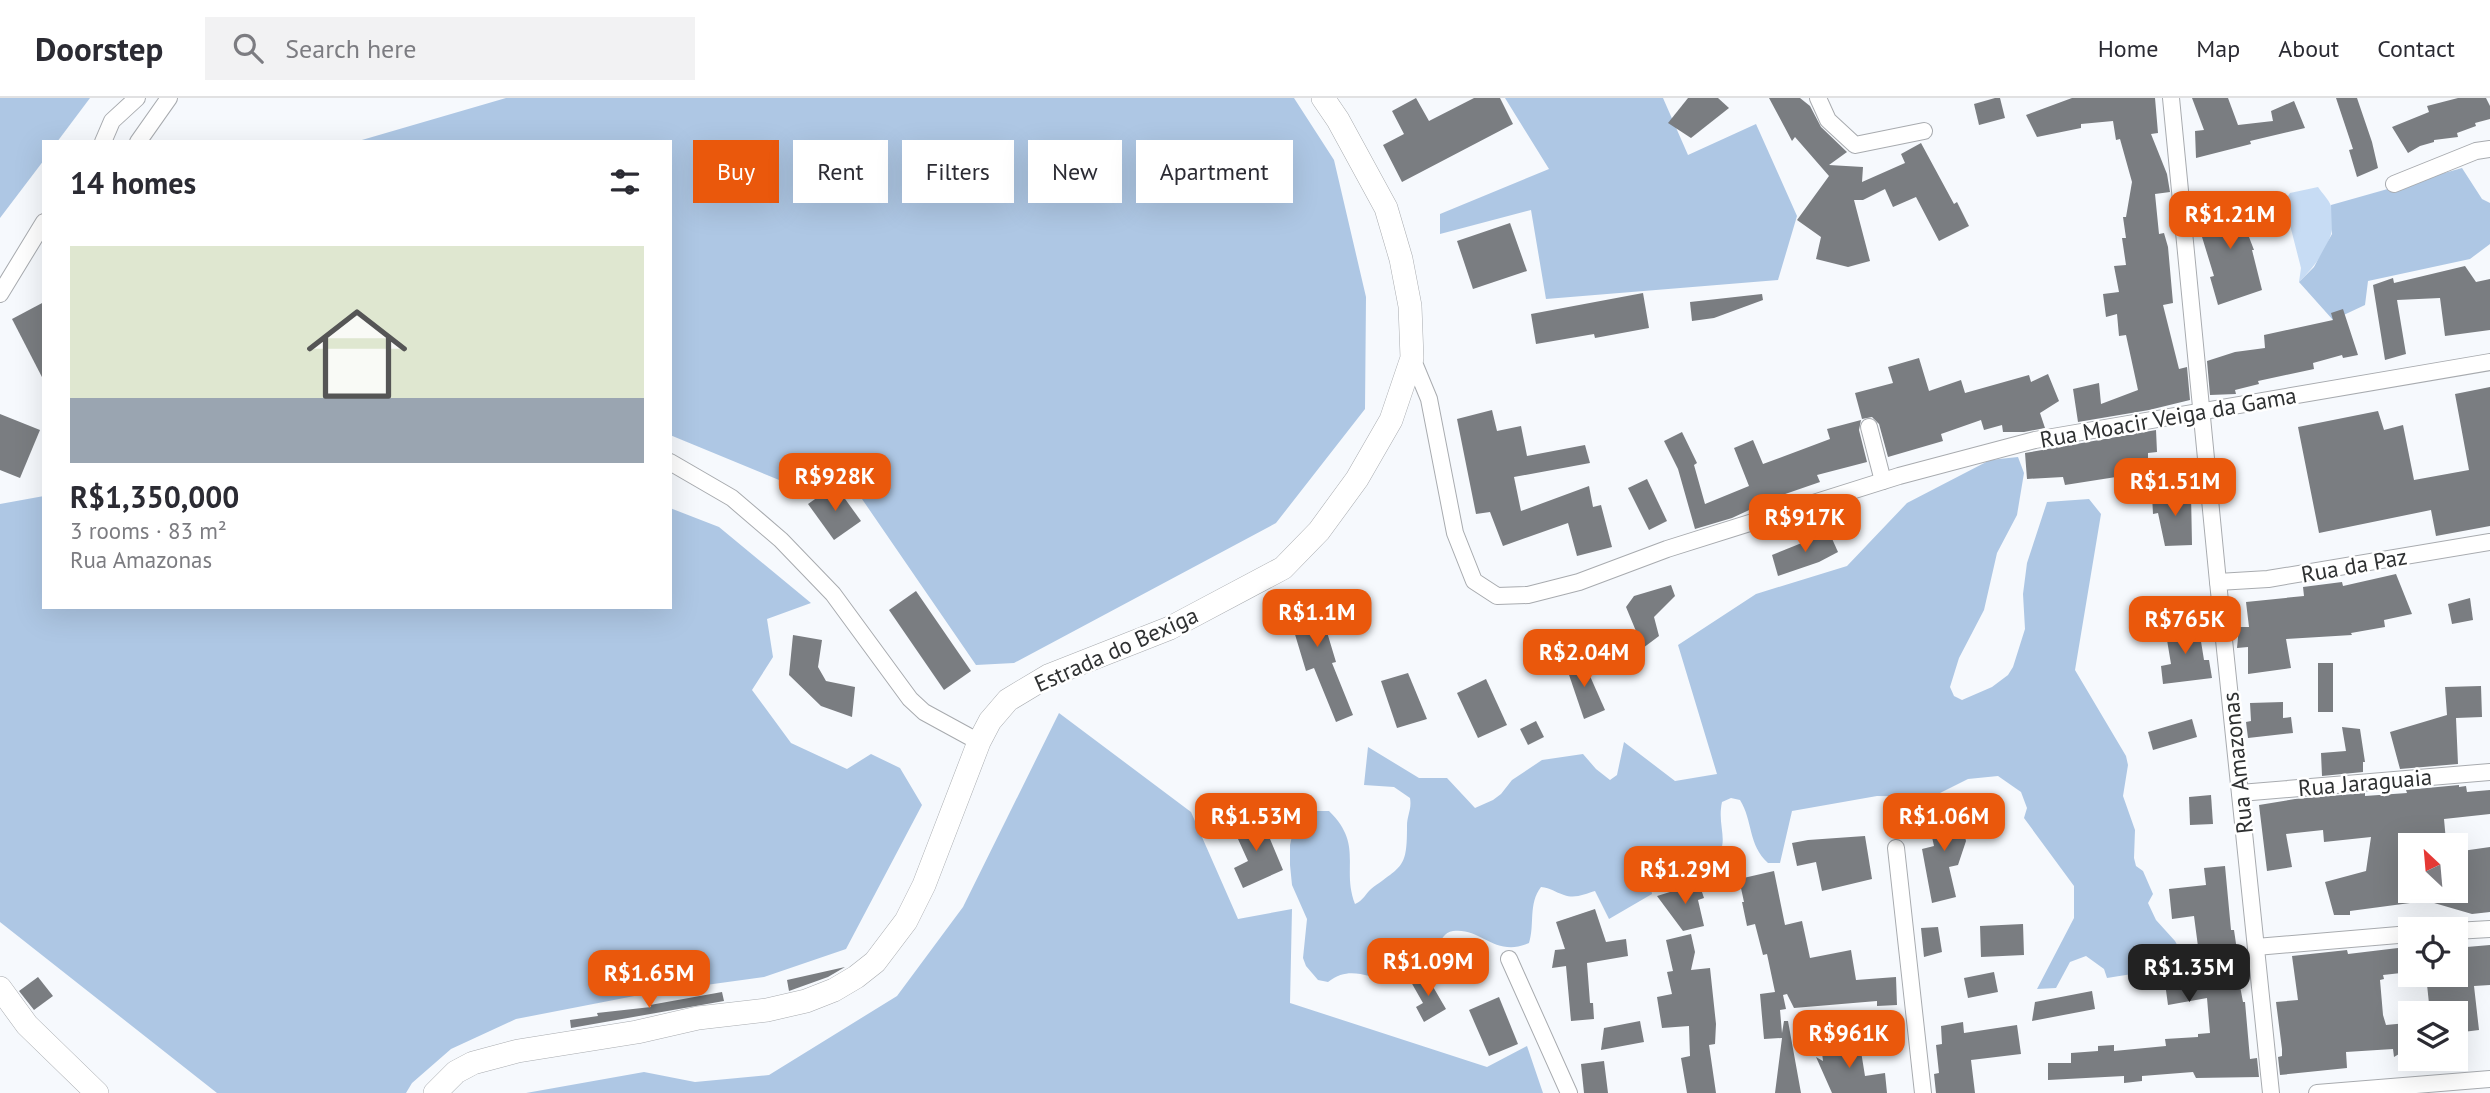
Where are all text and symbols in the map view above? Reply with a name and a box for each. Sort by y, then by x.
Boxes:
search box [205,17,695,80]
text: Doorstep [35,27,163,70]
icon: search [229,29,267,67]
text: Search here [285,32,416,65]
text: Home [2098,33,2158,64]
text: Map [2196,33,2240,64]
text: About [2278,33,2339,64]
text: Contact [2377,33,2455,64]
chip: Buy [693,140,779,203]
chip: Rent [793,140,888,203]
chip: Filters [902,140,1014,203]
chip: New [1028,140,1122,203]
chip: Apartment [1136,140,1293,203]
text: 14 homes [70,163,196,202]
icon: filters [606,163,644,201]
pin: R$1.21M [2165,192,2295,251]
text: R$1.21M [2185,199,2275,228]
icon: home [294,291,420,417]
street label: Rua Moacir Veiga da Gama [2037,380,2299,454]
pin: R$928K [778,454,892,513]
pin: R$1.51M [2110,458,2240,518]
text: R$928K [795,461,875,490]
text: R$1.51M [2130,466,2220,495]
text: R$1,350,000 [70,477,239,516]
pin: R$917K [1748,494,1862,554]
text: R$917K [1765,502,1845,531]
text: 3 rooms · 83 m² [70,516,227,545]
street label: Rua da Paz [2299,541,2409,589]
text: Rua Amazonas [70,545,212,574]
pin: R$1.1M [1260,589,1374,649]
pin: R$765K [2128,596,2242,656]
text: R$1.1M [1278,597,1356,626]
street label: Estrada do Bexiga [1030,600,1202,698]
text: R$765K [2145,604,2225,633]
pin: R$2.04M [1519,630,1649,689]
text: R$2.04M [1539,637,1629,666]
street label: Rua Amazonas [2215,691,2259,835]
street label: Rua Jaraguaia [2297,762,2433,802]
pin: R$1.53M [1191,794,1321,853]
pin: R$1.06M [1879,794,2009,853]
text: R$1.53M [1211,801,1301,830]
text: R$1.06M [1899,801,1989,830]
north arrow [2398,833,2468,903]
map controls [2398,833,2468,1071]
pin: R$1.29M [1620,846,1750,906]
text: R$1.29M [1640,854,1730,883]
button: locate [2398,917,2468,987]
pin: R$1.09M [1363,939,1493,998]
pin: R$1.35M [2124,944,2254,1004]
text: R$1.09M [1383,946,1473,975]
pin: R$1.65M [584,950,714,1010]
text: R$1.35M [2144,952,2234,981]
text: R$1.65M [604,958,694,987]
button: layers [2398,1001,2468,1071]
pin: R$961K [1792,1010,1906,1070]
text: R$961K [1809,1018,1889,1047]

